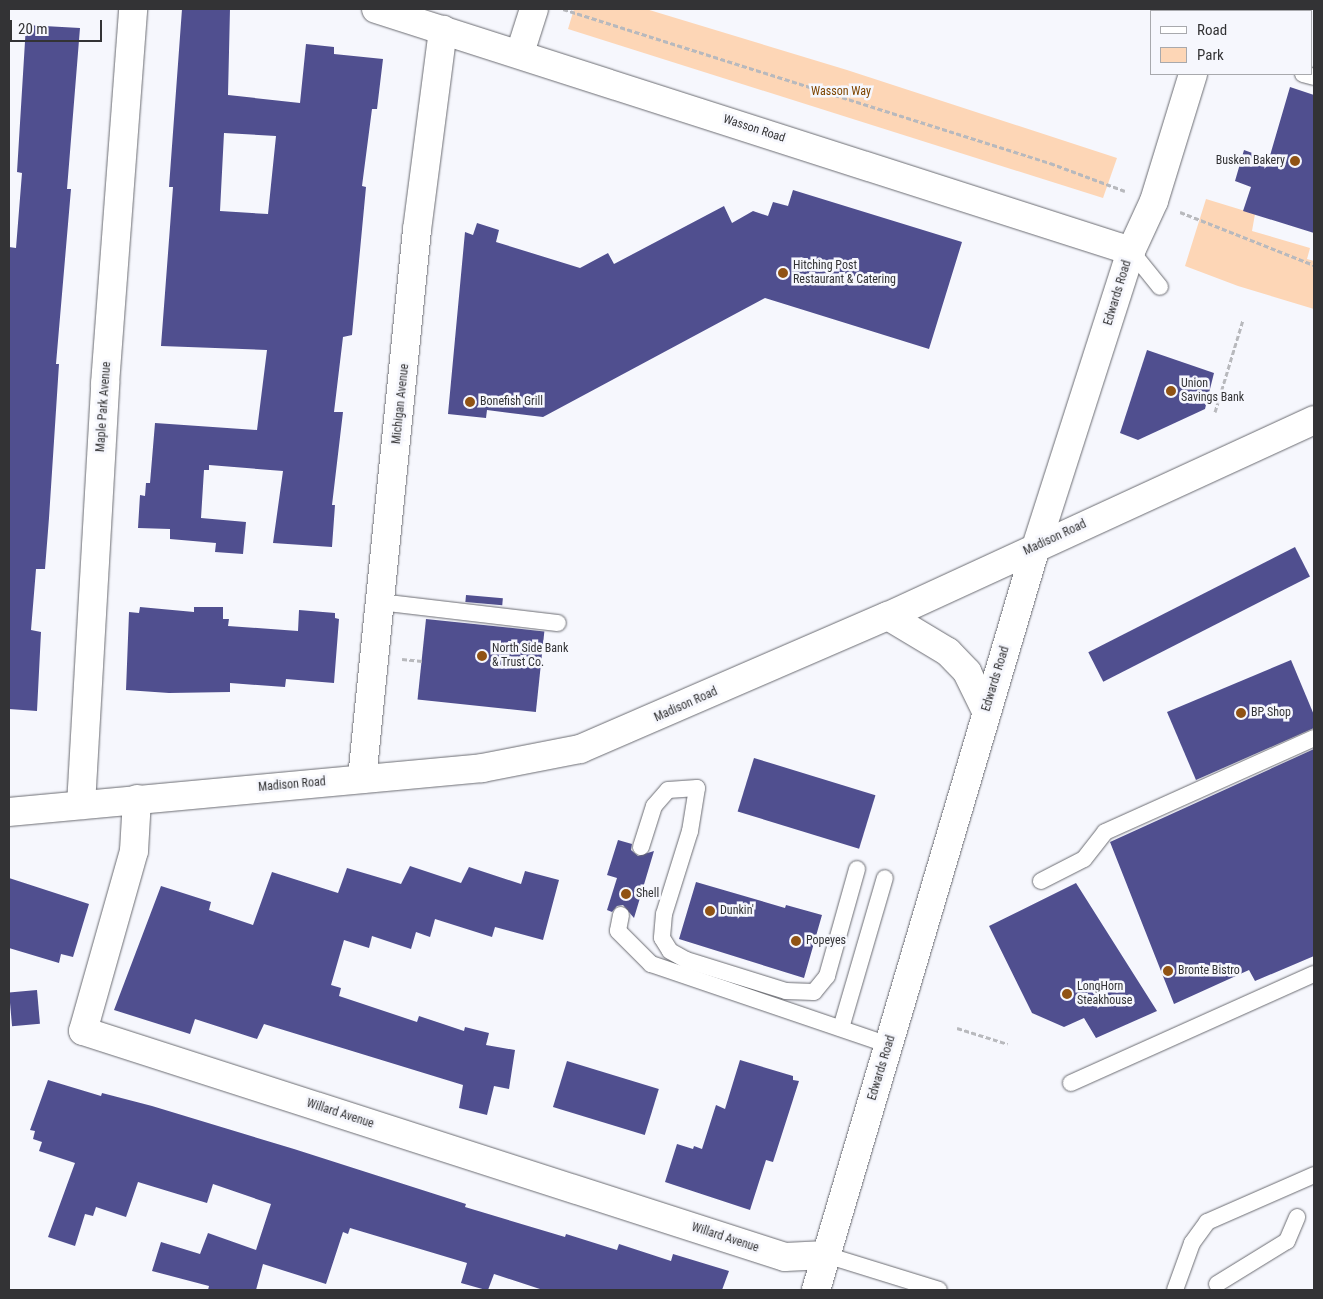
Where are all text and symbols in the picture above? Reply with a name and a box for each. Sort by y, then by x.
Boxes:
scale bar [12,10,105,42]
legend [1150,10,1313,75]
text: 20 m [18,20,48,38]
text: Road [1197,21,1227,39]
text: Park [1197,46,1224,64]
park label: Wasson Way [811,85,871,99]
street label: Wasson Road [721,112,787,146]
place label: Busken Bakery [1216,154,1285,168]
marker: Busken Bakery [1289,155,1301,167]
place label: Hitching Post Restaurant & Catering [793,259,896,287]
street label: Edwards Road [1101,259,1135,327]
marker: Hitching Post Restaurant & Catering [777,267,789,279]
street label: Maple Park Avenue [94,361,114,453]
street label: Michigan Avenue [390,363,412,445]
place label: Union Savings Bank [1181,377,1244,405]
marker: Union Savings Bank [1165,385,1177,397]
place label: Bonefish Grill [480,395,543,409]
marker: Bonefish Grill [464,396,476,408]
street label: Madison Road [1021,517,1089,559]
place label: North Side Bank & Trust Co. [492,642,568,670]
street label: Edwards Road [979,645,1013,713]
marker: North Side Bank & Trust Co. [476,650,488,662]
street label: Madison Road [652,685,720,725]
place label: BP Shop [1251,706,1291,720]
marker: BP Shop [1235,707,1247,719]
street label: Madison Road [258,775,326,795]
place label: Shell [636,887,659,901]
marker: Shell [620,888,632,900]
place label: Dunkin' [720,904,754,918]
marker: Dunkin' [704,905,716,917]
place label: Popeyes [806,934,846,948]
marker: Popeyes [790,935,802,947]
place label: Bronte Bistro [1178,964,1240,978]
marker: Bronte Bistro [1162,965,1174,977]
place label: LongHorn Steakhouse [1077,980,1132,1008]
marker: LongHorn Steakhouse [1061,988,1073,1000]
street label: Edwards Road [865,1034,899,1102]
street label: Willard Avenue [305,1096,375,1132]
street label: Willard Avenue [690,1220,760,1256]

